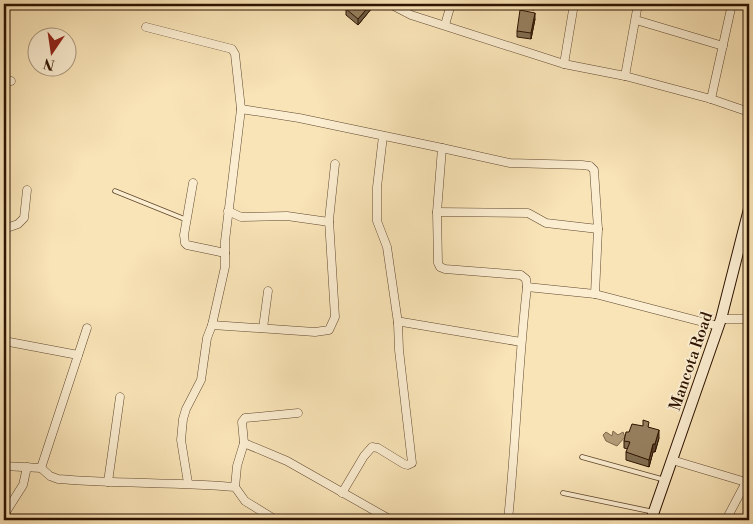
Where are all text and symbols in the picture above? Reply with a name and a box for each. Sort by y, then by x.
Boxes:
north arrow [28,28,78,78]
text: N [42,54,57,74]
street label: Mancota Road [665,309,717,413]

